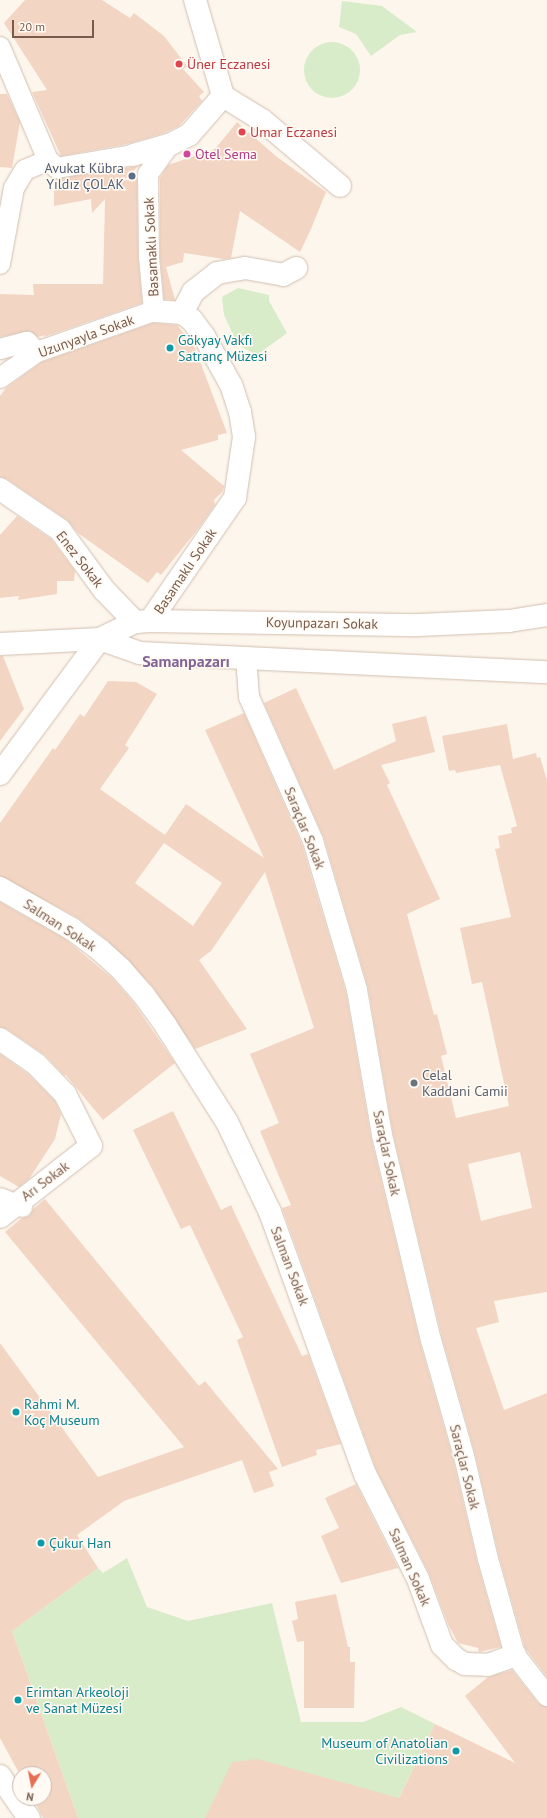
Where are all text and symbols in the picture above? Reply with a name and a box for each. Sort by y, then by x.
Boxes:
scale bar [14,12,96,38]
text: 20 m [19,19,45,34]
place label: Üner Eczanesi [187,56,271,72]
marker: Üner Eczanesi [174,59,184,69]
place label: Umar Eczanesi [250,124,337,140]
marker: Umar Eczanesi [237,127,247,137]
place label: Otel Sema [195,146,257,162]
marker: Otel Sema [182,149,192,159]
place label: Avukat Kübra Yıldız ÇOLAK [45,160,124,192]
marker: Avukat Kübra Yıldız ÇOLAK [127,171,137,181]
street label: Basamaklı Sokak [140,197,162,297]
street label: Uzunyayla Sokak [36,311,136,361]
place label: Gökyay Vakfı Satranç Müzesi [178,332,268,364]
marker: Gökyay Vakfı Satranç Müzesi [165,343,175,353]
street label: Basamaklı Sokak [150,525,220,617]
street label: Enez Sokak [53,527,107,591]
street label: Koyunpazarı Sokak [266,614,378,632]
district label: Samanpazarı [142,651,230,671]
street label: Saraçlar Sokak [281,784,329,872]
street label: Salman Sokak [20,895,100,955]
place label: Celal Kaddani Camii [422,1067,508,1100]
marker: Celal Kaddani Camii [409,1078,419,1088]
street label: Saraçlar Sokak [370,1109,404,1197]
street label: Arı Sokak [18,1158,72,1204]
street label: Salman Sokak [267,1224,313,1308]
place label: Rahmi M. Koç Museum [24,1396,100,1428]
marker: Rahmi M. Koç Museum [11,1407,21,1417]
street label: Saraçlar Sokak [446,1423,484,1511]
street label: Salman Sokak [385,1525,435,1609]
place label: Çukur Han [49,1535,111,1551]
marker: Çukur Han [36,1538,46,1548]
place label: Erimtan Arkeoloji ve Sanat Müzesi [26,1684,130,1716]
marker: Erimtan Arkeoloji ve Sanat Müzesi [13,1695,23,1705]
place label: Museum of Anatolian Civilizations [321,1735,448,1768]
marker: Museum of Anatolian Civilizations [451,1746,461,1756]
north arrow [12,1766,52,1806]
text: N [25,1789,35,1804]

